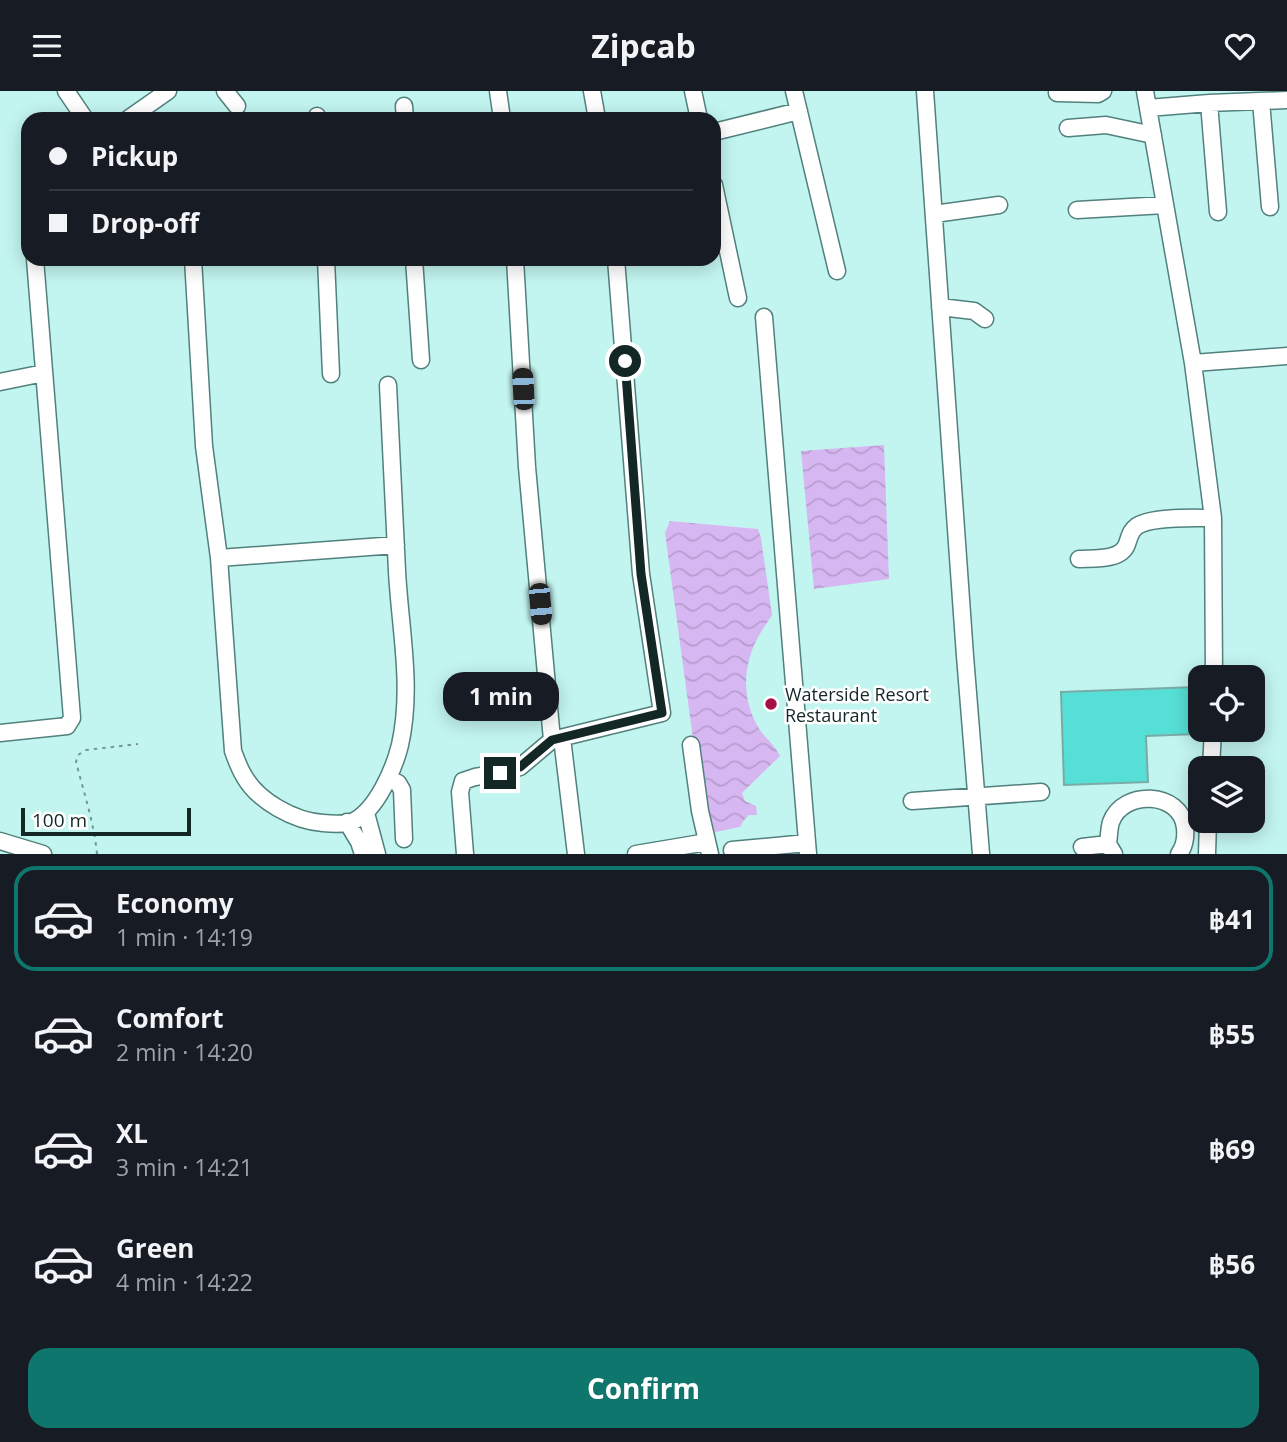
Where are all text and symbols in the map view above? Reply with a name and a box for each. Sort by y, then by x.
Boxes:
text: Zipcab [591,24,696,67]
icon: menu [28,27,66,65]
icon: heart [1221,27,1259,65]
text: Pickup [91,138,178,174]
text: Drop-off [91,205,199,241]
route start [609,345,641,377]
car [512,367,535,411]
car [528,582,553,626]
map controls [1188,665,1265,833]
button: locate [1188,665,1265,742]
callout: 1 min [442,671,558,721]
text: 1 min [469,680,533,712]
place label: Waterside Resort Restaurant [785,682,929,727]
marker: Waterside Resort Restaurant [763,696,779,712]
button: layers [1188,756,1265,833]
route end [484,757,516,789]
scale bar [21,805,191,837]
text: 100 m [32,807,87,833]
text: Economy [116,885,234,921]
icon: car [32,887,95,950]
text: ฿41 [1209,901,1255,937]
text: 1 min · 14:19 [116,921,253,953]
text: Comfort [116,1000,223,1036]
icon: car [32,1002,95,1065]
text: ฿55 [1209,1016,1255,1052]
text: 2 min · 14:20 [116,1036,253,1068]
text: XL [116,1115,148,1151]
icon: car [32,1117,95,1180]
text: ฿69 [1209,1131,1255,1167]
text: 3 min · 14:21 [116,1151,253,1183]
text: Green [116,1230,194,1266]
icon: car [32,1232,95,1295]
text: ฿56 [1209,1246,1255,1282]
text: 4 min · 14:22 [116,1266,253,1298]
button: Confirm [28,1348,1259,1428]

